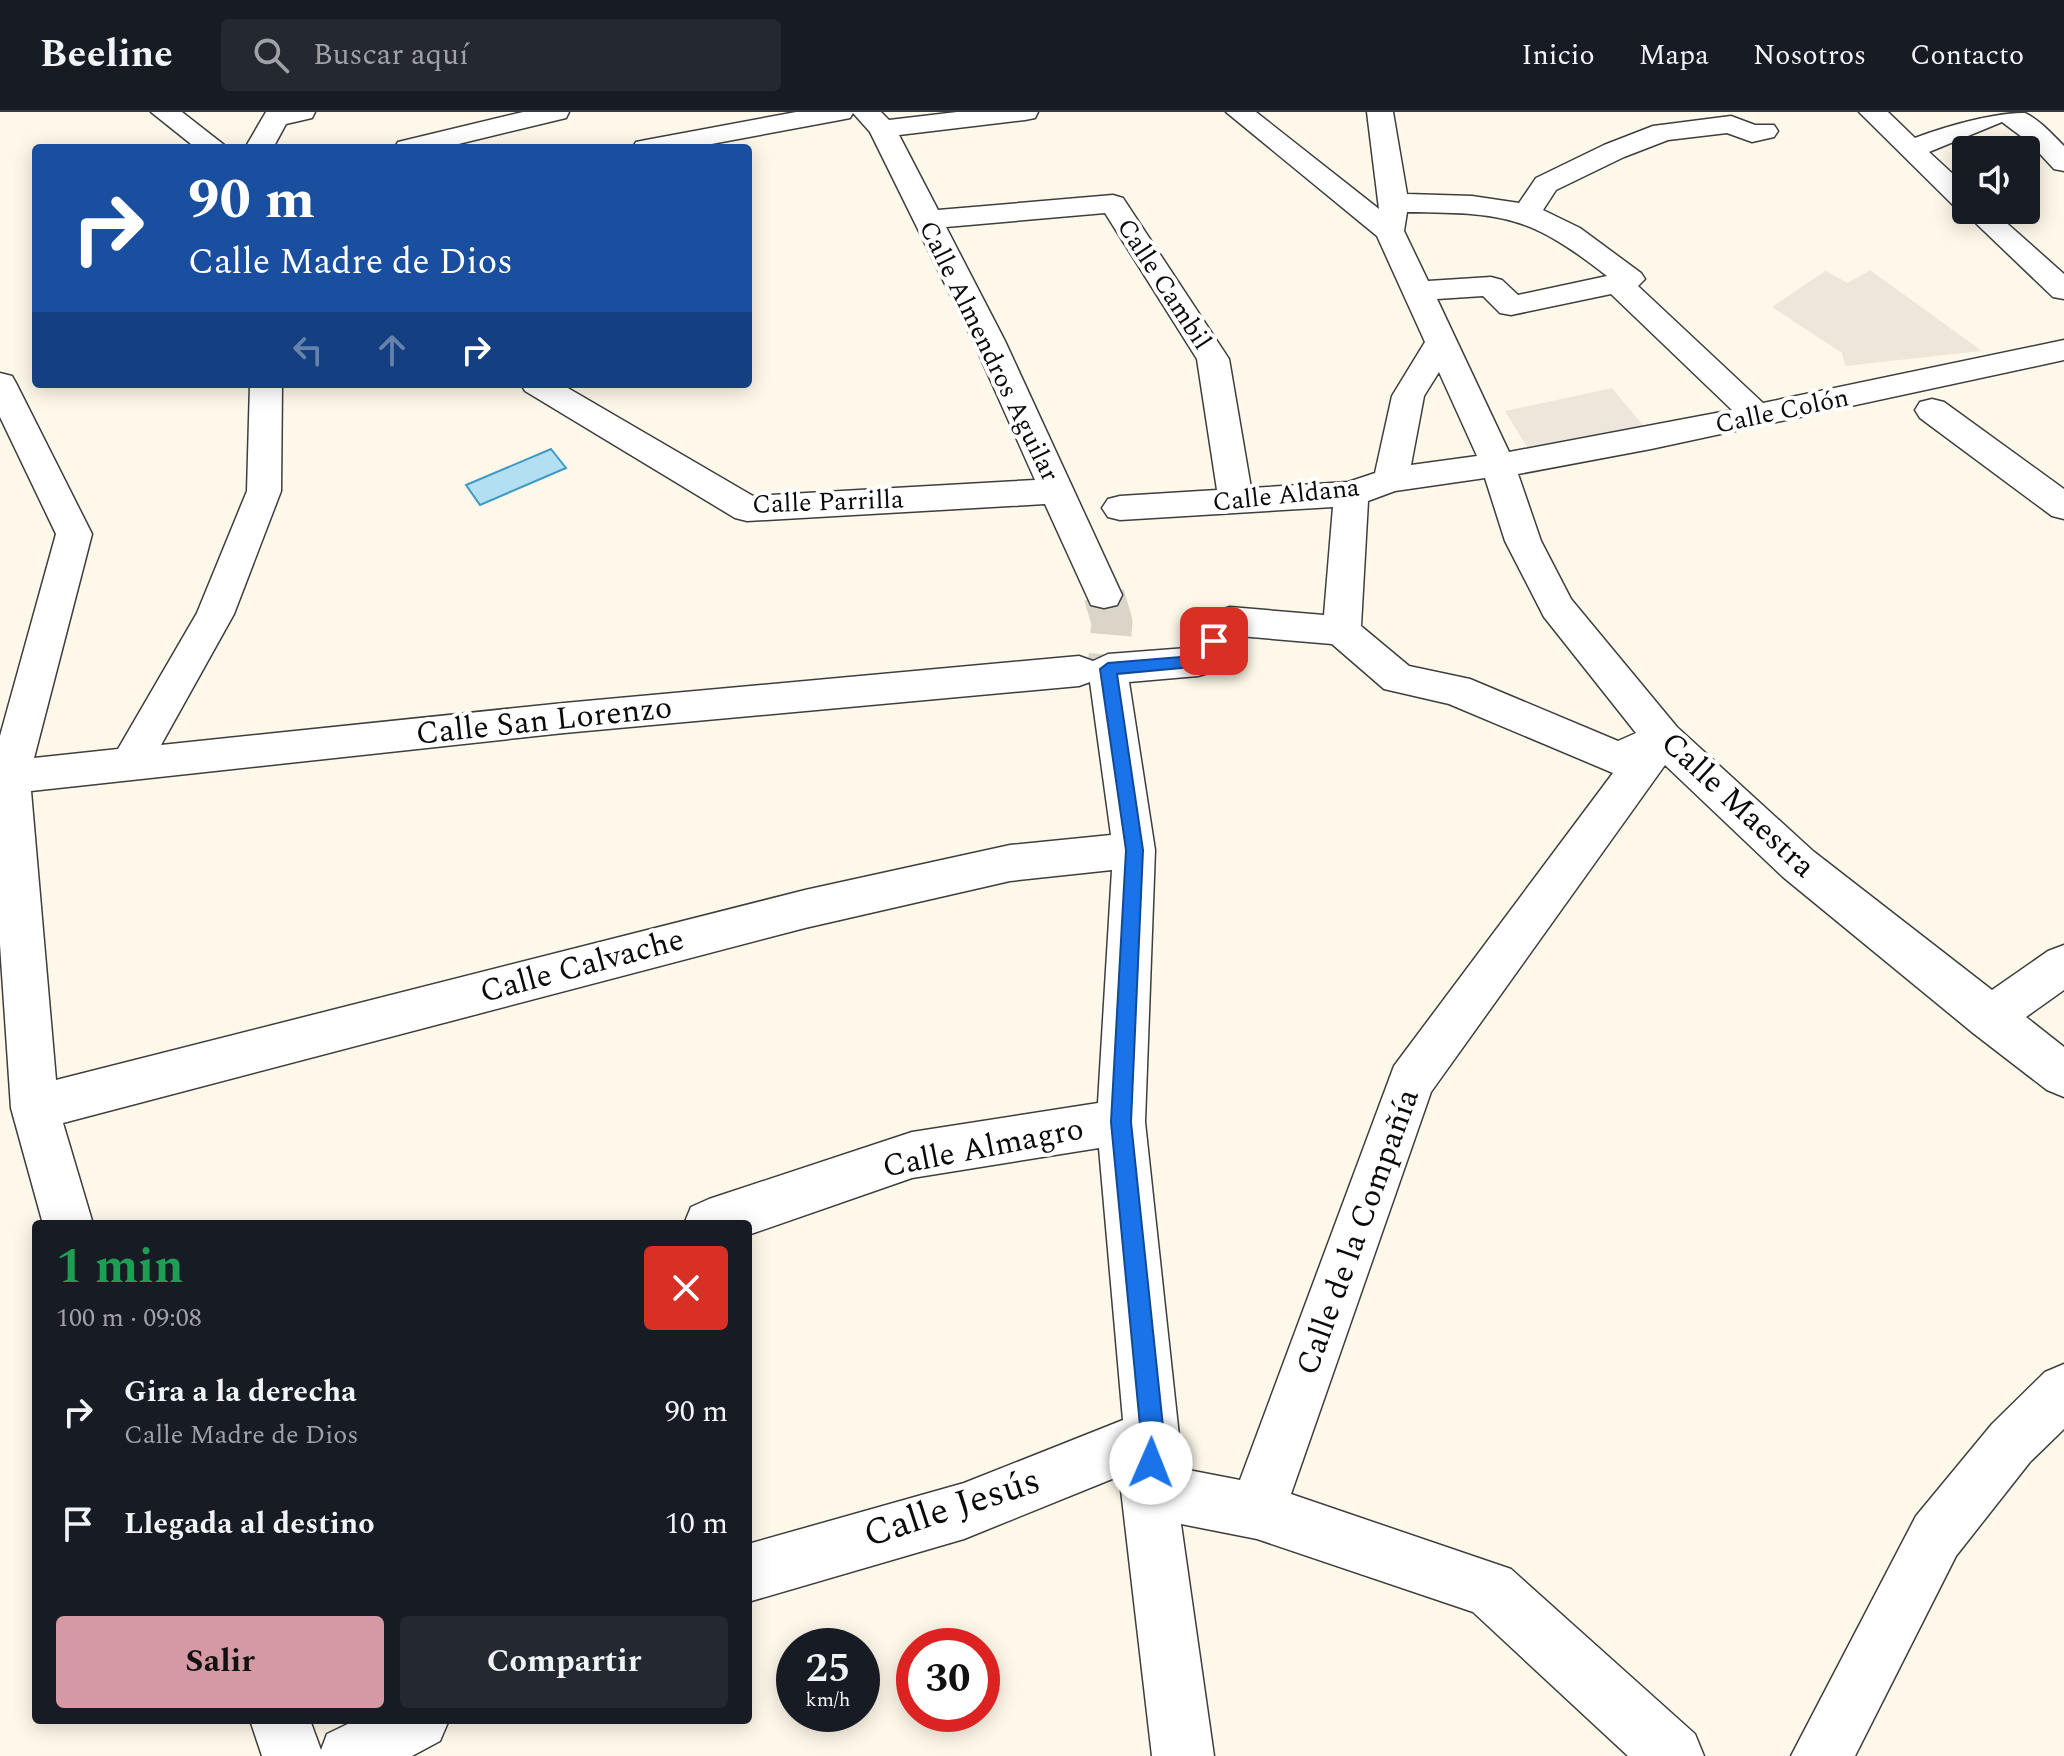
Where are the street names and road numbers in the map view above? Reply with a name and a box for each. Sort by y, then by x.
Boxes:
street label: Calle Cambil [1106,210,1222,358]
street label: Calle Almendros Aguilar [908,214,1070,488]
street label: Calle Colón [1712,377,1852,445]
street label: Calle Aldana [1210,467,1362,523]
street label: Calle Parrilla [752,479,905,525]
street label: Calle San Lorenzo [413,683,675,759]
street label: Calle Maestra [1649,720,1827,890]
street label: Calle Calvache [474,915,690,1017]
street label: Calle de la Compañía [1283,1082,1433,1382]
street label: Calle Almagro [878,1104,1088,1192]
street label: Calle Jesús [856,1452,1048,1564]

